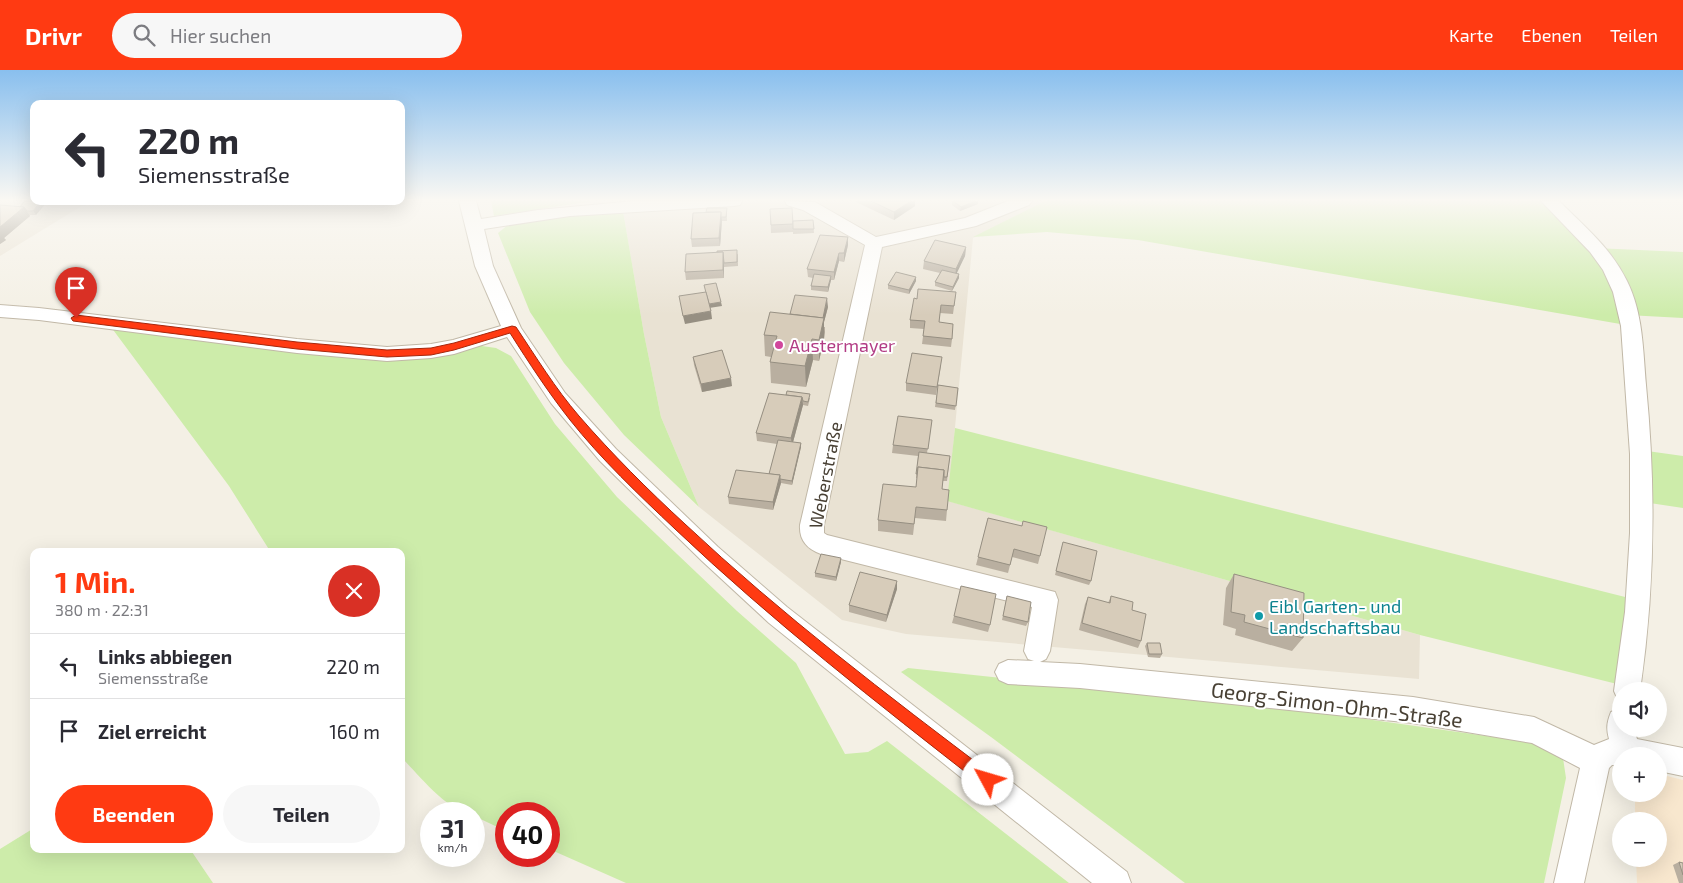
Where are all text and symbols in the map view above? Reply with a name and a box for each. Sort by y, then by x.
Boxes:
search box [112,13,462,58]
text: Drivr [25,21,82,50]
icon: search [130,21,158,49]
text: Hier suchen [170,24,271,47]
text: Karte [1449,24,1493,46]
text: Ebenen [1521,24,1582,46]
text: Teilen [1610,24,1658,46]
text: 220 m [138,119,239,161]
icon: left [55,120,120,185]
text: Siemensstraße [138,161,290,187]
pin [55,267,97,318]
icon: arrive [62,274,90,302]
place label: Austermayer [789,334,895,356]
marker: Austermayer [773,339,785,351]
street label: Weberstraße [804,420,846,530]
text: 1 Min. [55,563,136,599]
button: close [328,565,380,617]
place label: Eibl Garten- und Landschaftsbau [1269,595,1401,638]
text: 380 m · 22:31 [55,600,149,619]
marker: Eibl Garten- und Landschaftsbau [1253,610,1265,622]
text: Links abbiegen [98,645,232,668]
icon: left [55,652,83,680]
text: 220 m [326,655,380,678]
text: Siemensstraße [98,668,208,687]
street label: Georg-Simon-Ohm-Straße [1210,676,1464,732]
map controls [1612,682,1667,867]
button: sound [1612,682,1667,737]
icon: arrive [55,717,83,745]
text: Ziel erreicht [98,720,207,743]
text: 160 m [329,720,380,743]
button: + [1612,747,1667,802]
position arrow [961,753,1013,805]
button: Beenden [55,785,213,843]
button: Teilen [223,785,380,843]
speed limit sign: 40 [495,802,560,867]
button: − [1612,812,1667,867]
text: 31 [440,813,465,843]
text: km/h [438,840,467,854]

